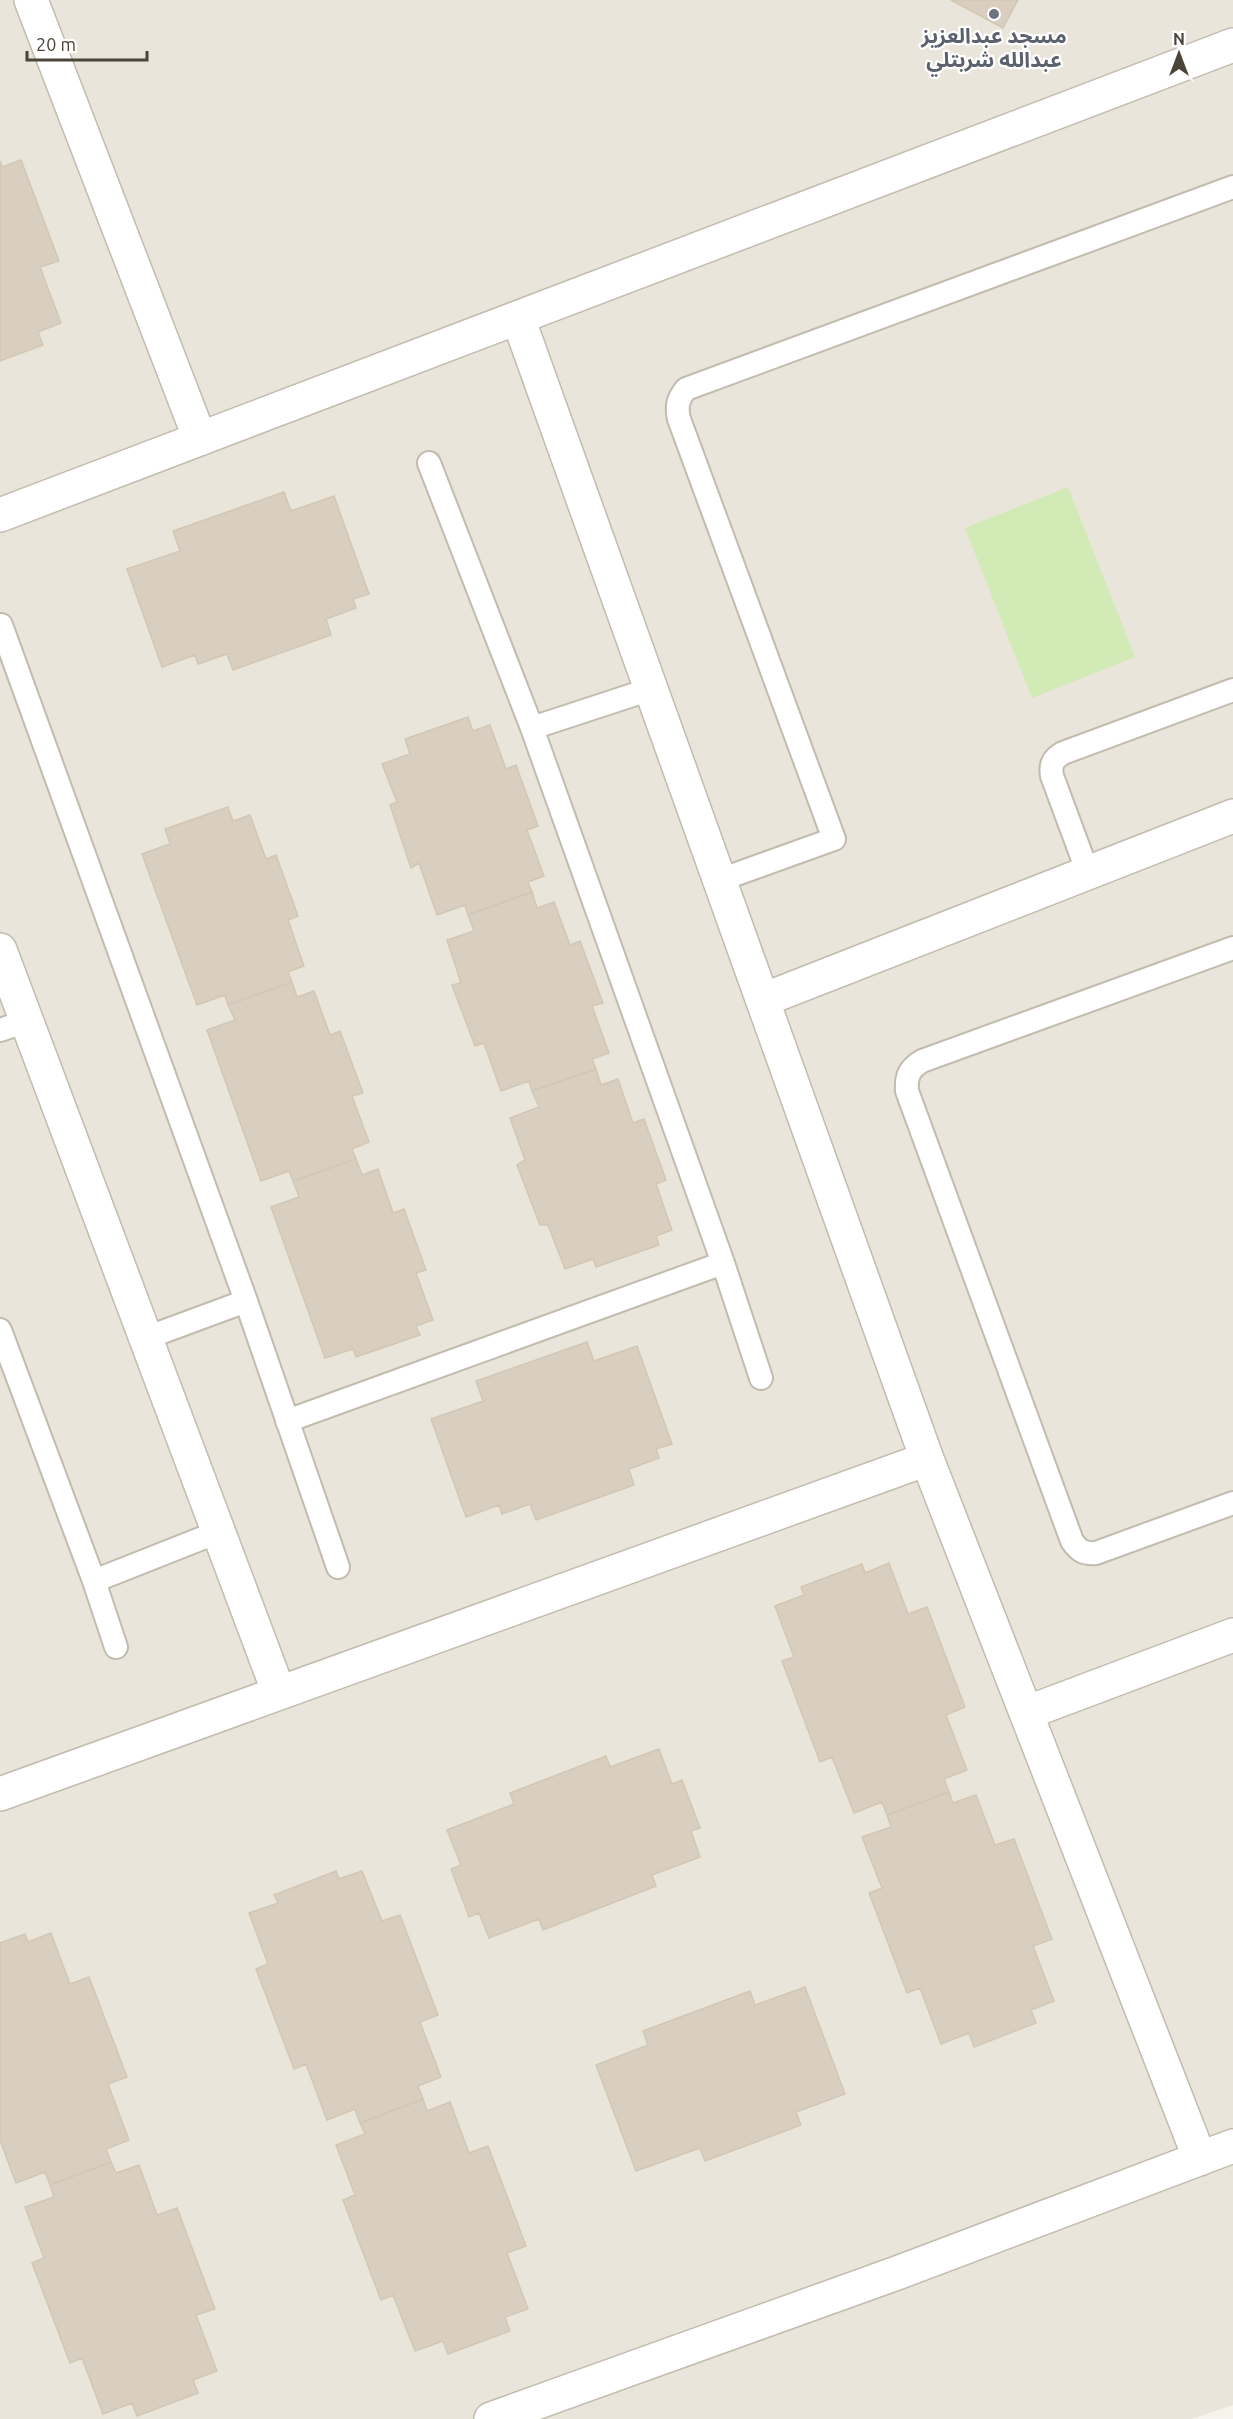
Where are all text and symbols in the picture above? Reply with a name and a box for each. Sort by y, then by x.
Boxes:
marker: مسجد عبدالعزيز عبدالله شربتلي [987,7,1001,21]
place label: مسجد عبدالعزيز عبدالله شربتلي [920,23,1067,77]
scale bar [27,24,147,62]
north arrow [1149,24,1209,84]
text: N [1173,30,1185,48]
text: 20 m [36,34,76,54]

